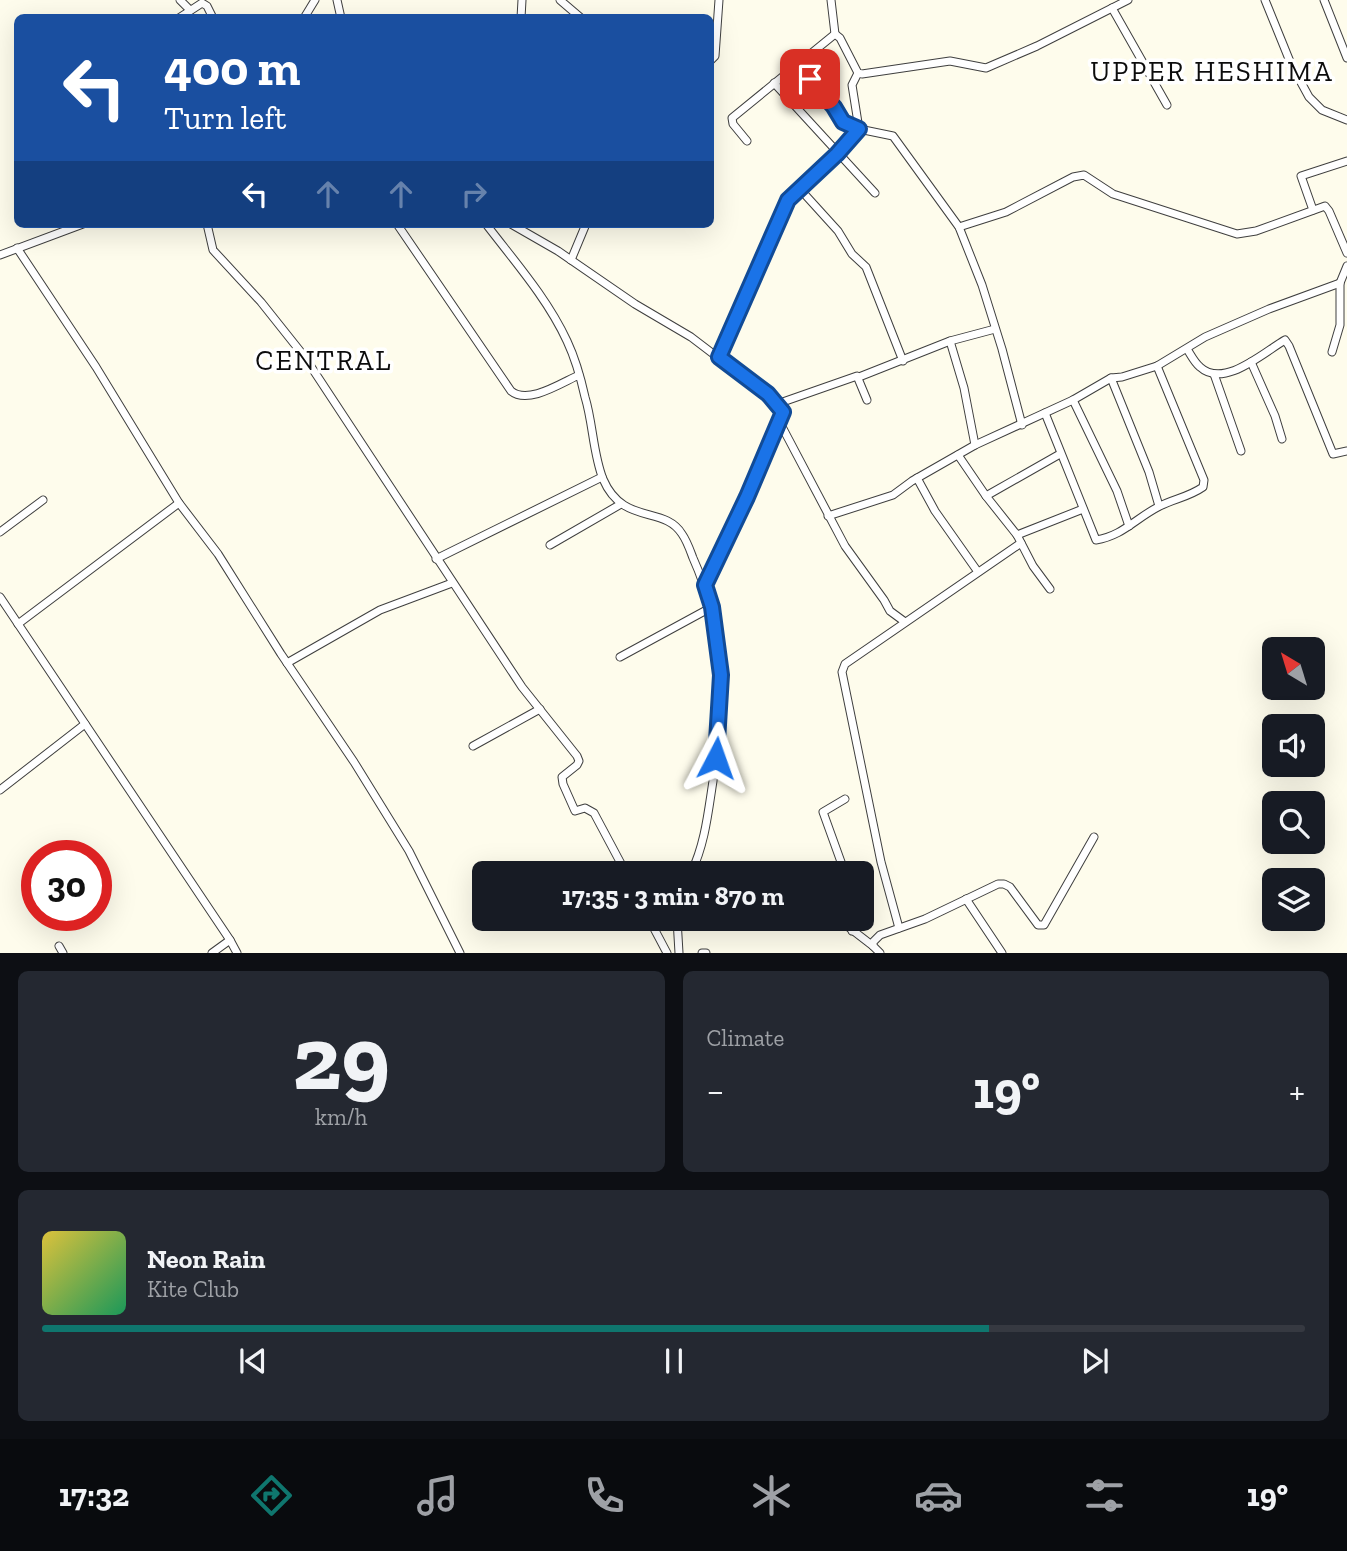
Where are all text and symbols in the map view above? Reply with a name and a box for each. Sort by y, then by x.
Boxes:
text: 400 m [164,39,300,98]
icon: left [49,42,140,133]
pin [780,49,840,109]
district label: UPPER HESHIMA [1090,55,1334,88]
icon: arrive [791,60,829,98]
text: Turn left [164,99,286,137]
icon: left [236,175,274,213]
icon: ahead [309,175,347,213]
icon: ahead [382,175,420,213]
icon: right [455,175,493,213]
district label: CENTRAL [255,344,393,377]
north arrow [1262,637,1325,700]
map controls [1262,637,1325,931]
button: sound [1262,714,1325,777]
position arrow [679,721,753,795]
button: search [1262,791,1325,854]
speed limit sign: 30 [21,840,112,931]
button: layers [1262,868,1325,931]
text: 17:35 · 3 min · 870 m [562,880,784,912]
text: 29 [292,1003,390,1112]
text: Climate [707,1024,784,1052]
text: 19° [973,1059,1040,1121]
text: − [707,1068,724,1114]
text: + [1289,1068,1305,1114]
text: km/h [315,1103,368,1131]
text: Neon Rain [147,1243,265,1275]
text: Kite Club [147,1275,239,1303]
icon: previous [234,1342,272,1380]
icon: pause [655,1342,693,1380]
icon: next [1076,1342,1114,1380]
icon: directions [247,1471,296,1520]
icon: music [413,1471,462,1520]
icon: phone [580,1471,629,1520]
icon: climate [747,1471,796,1520]
icon: car [914,1471,963,1520]
icon: filters [1080,1471,1129,1520]
text: 17:32 [59,1476,129,1514]
text: 19° [1247,1476,1288,1514]

